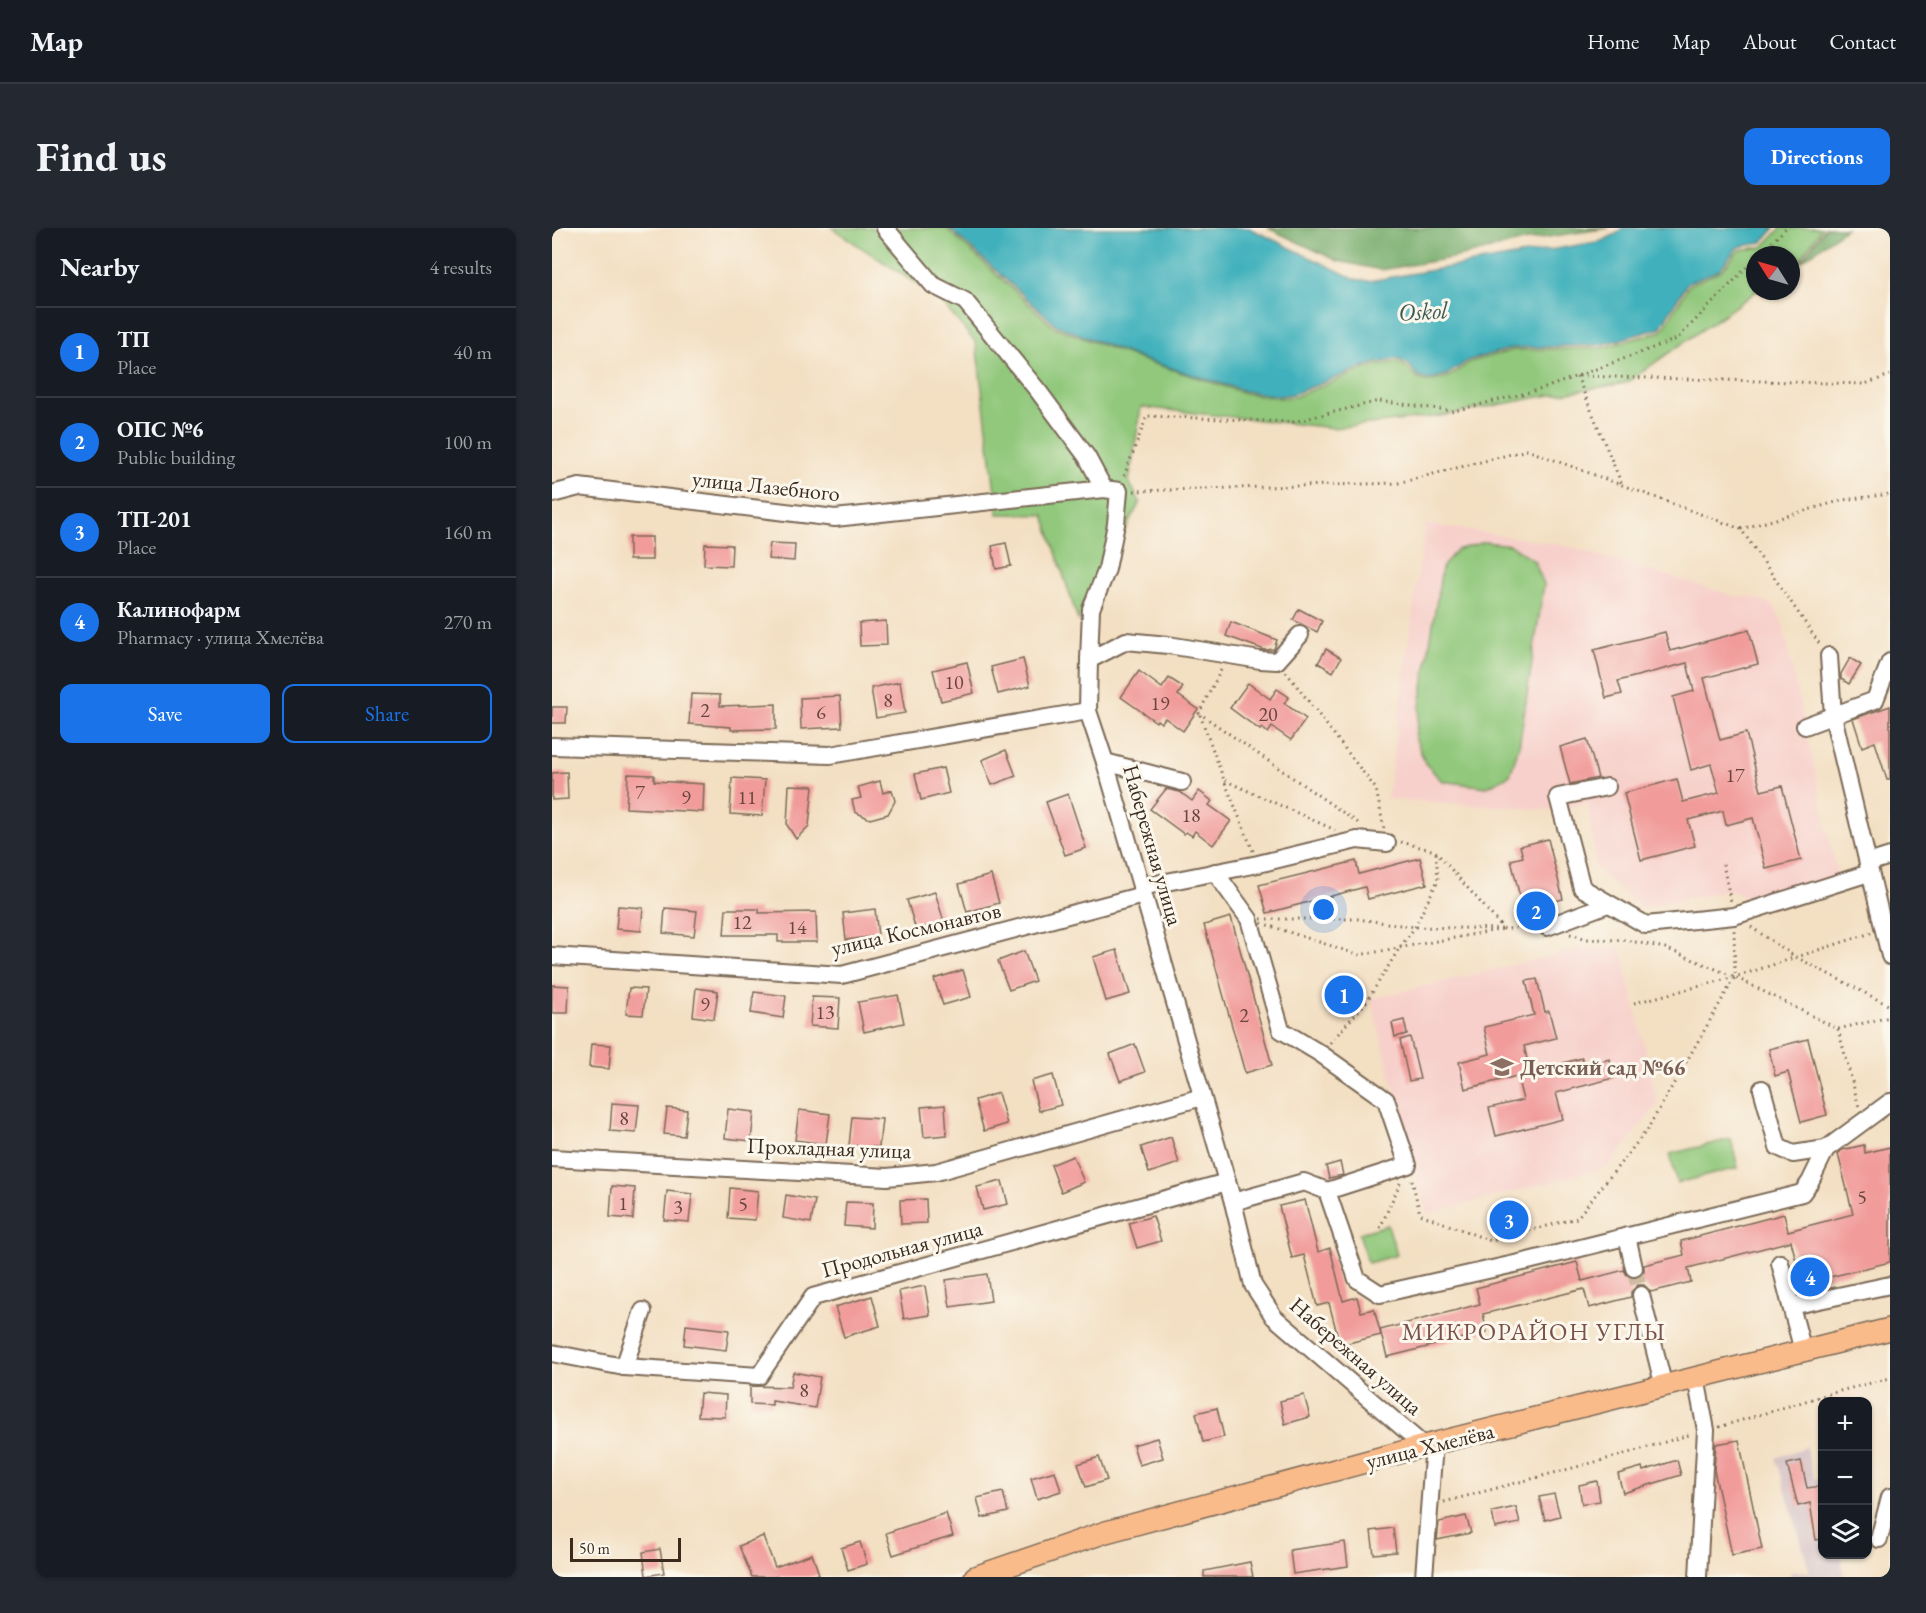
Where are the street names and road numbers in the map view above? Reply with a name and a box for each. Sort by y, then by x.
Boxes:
street label: улица Лазебного [691,464,841,508]
street label: Набережная улица [1116,761,1190,929]
street label: улица Космонавтов [828,895,1004,963]
street label: Прохладная улица [746,1131,912,1165]
street label: Продольная улица [818,1214,986,1284]
street label: Набережная улица [1284,1291,1428,1422]
street label: улица Хмелёва [1363,1416,1497,1476]

